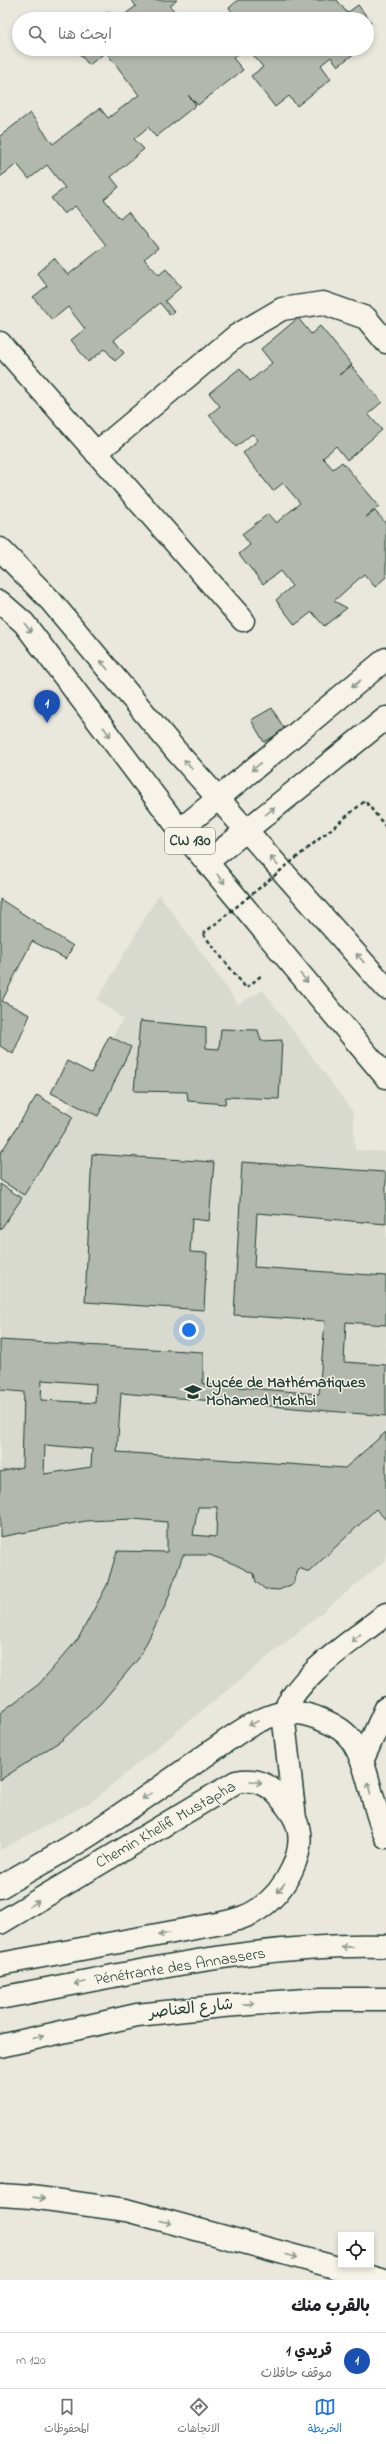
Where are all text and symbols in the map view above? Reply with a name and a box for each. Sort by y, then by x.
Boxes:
search box [12,12,374,56]
icon: search [26,23,48,45]
text: ابحث هنا [58,24,112,46]
one-way arrow [24,622,33,633]
one-way arrow [99,659,108,670]
one-way arrow [351,679,361,688]
pin: 1 [34,690,60,723]
one-way arrow [102,726,111,737]
one-way arrow [183,759,192,769]
one-way arrow [251,762,261,771]
one-way arrow [265,807,276,816]
road number: CW 130 [165,828,215,854]
one-way arrow [269,856,279,866]
one-way arrow [216,873,225,884]
one-way arrow [356,953,365,964]
one-way arrow [300,973,309,984]
your location [179,1320,199,1340]
place label: Lycée de Mathématiques Mohamed Mokhbi [206,1371,366,1413]
school or university icon: Lycée de Mathématiques Mohamed Mokhbi [183,1382,203,1402]
one-way arrow [350,1634,361,1643]
one-way arrow [249,1720,261,1728]
street label: Chemin Khelifi Mustapha [91,1775,241,1875]
one-way arrow [249,1778,262,1786]
one-way arrow [365,1781,372,1794]
one-way arrow [141,1792,152,1800]
one-way arrow [277,1882,285,1893]
one-way arrow [28,1899,40,1907]
one-way arrow [157,1930,170,1938]
street label: Pénétrante des Annassers [93,1942,267,1992]
one-way arrow [341,1943,354,1950]
one-way arrow [74,1979,87,1987]
street label: شارع العناصر [146,1993,234,2026]
one-way arrow [242,2000,255,2007]
one-way arrow [31,2032,44,2040]
one-way arrow [32,2194,45,2202]
one-way arrow [160,2218,173,2226]
map controls [338,2232,374,2268]
button: locate [338,2232,374,2268]
one-way arrow [285,2253,298,2260]
text: بالقرب منك [291,2294,370,2319]
text: قريدي 1 [286,2340,332,2362]
text: 120 m [16,2351,46,2370]
text: 1 [355,2351,359,2370]
text: موقف حافلات [261,2364,332,2383]
tab: المحفوظات [44,2396,89,2438]
tab: الاتجاهات [177,2396,220,2438]
tab: الخريطة [308,2396,342,2438]

